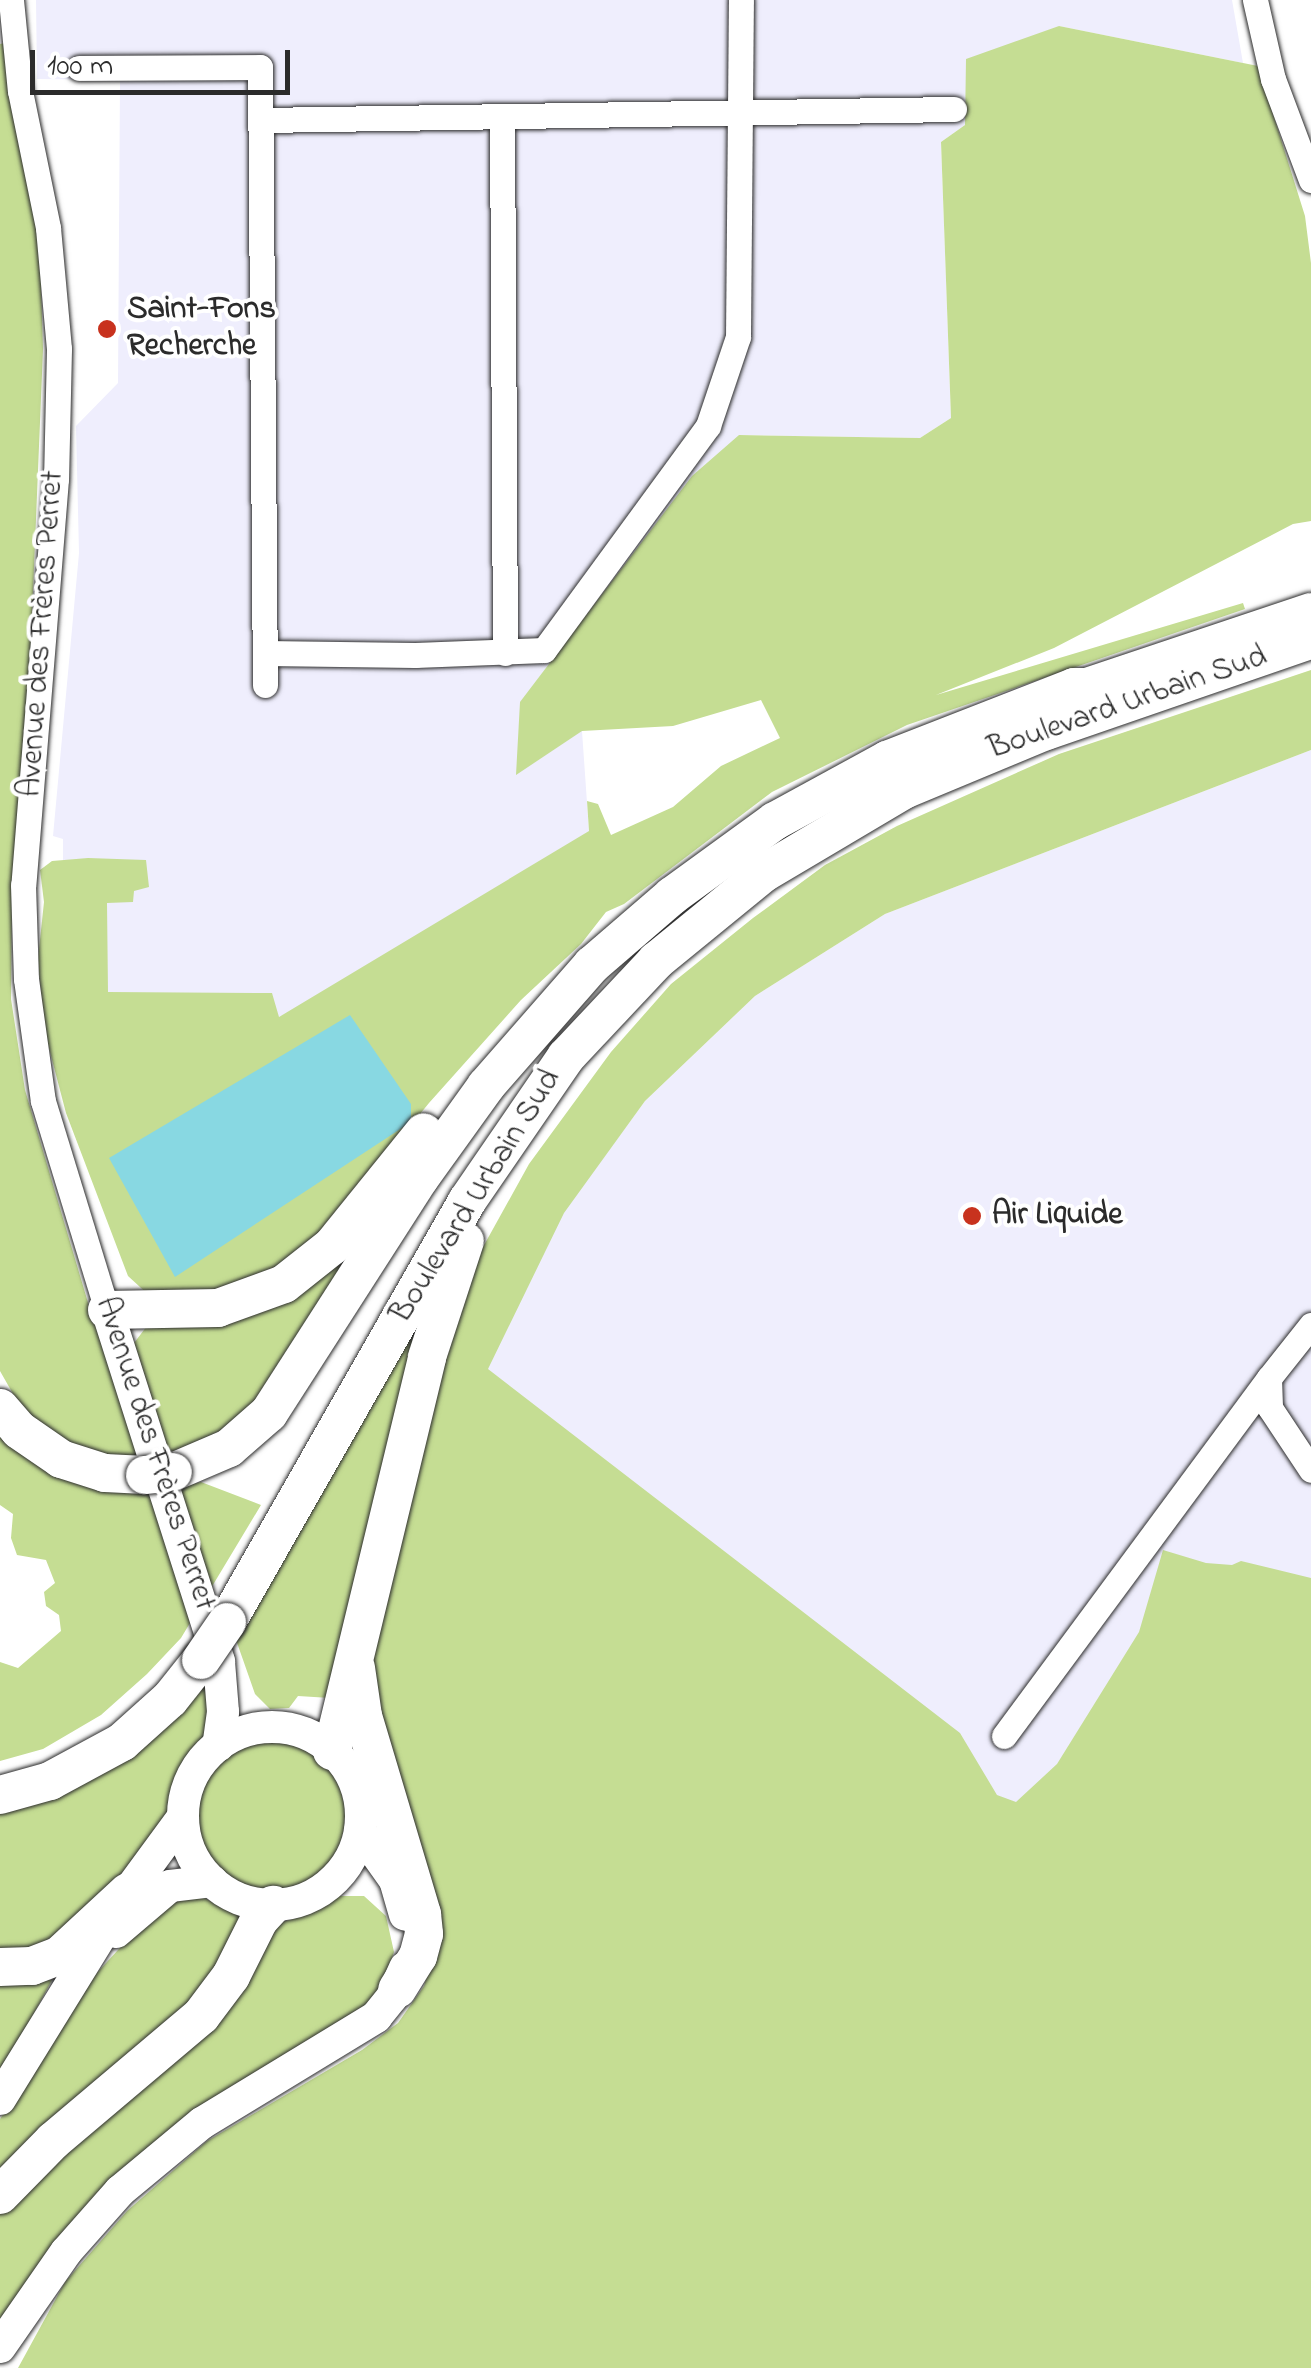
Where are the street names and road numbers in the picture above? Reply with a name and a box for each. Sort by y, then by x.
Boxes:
street label: Avenue des Frères Perret [12,469,74,799]
street label: Boulevard Urbain Sud [984,638,1272,770]
street label: Boulevard Urbain Sud [383,1063,571,1331]
street label: Avenue des Frères Perret [85,1293,223,1615]

